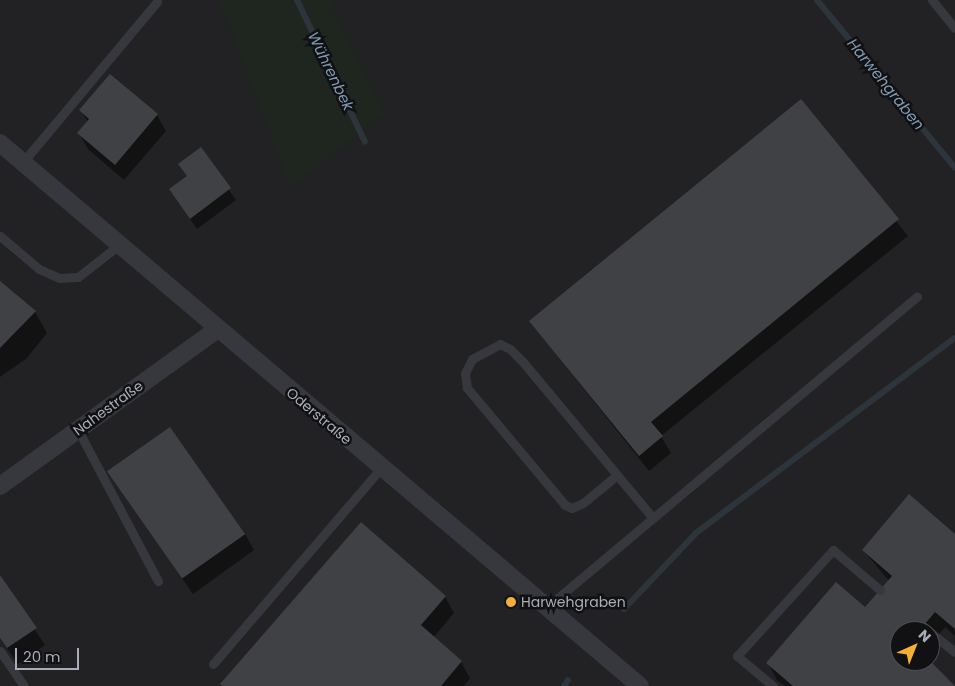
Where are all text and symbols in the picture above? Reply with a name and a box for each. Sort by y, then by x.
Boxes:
water label: Wührenbek [304,29,358,113]
water label: Harwehgraben [844,35,928,133]
street label: Nahestraße [70,377,146,439]
street label: Oderstraße [283,384,355,448]
place label: Harwehgraben [521,594,626,610]
marker: Harwehgraben [505,596,517,608]
north arrow [890,621,940,671]
text: N [914,625,935,647]
scale bar [18,638,81,670]
text: 20 m [23,646,61,667]

